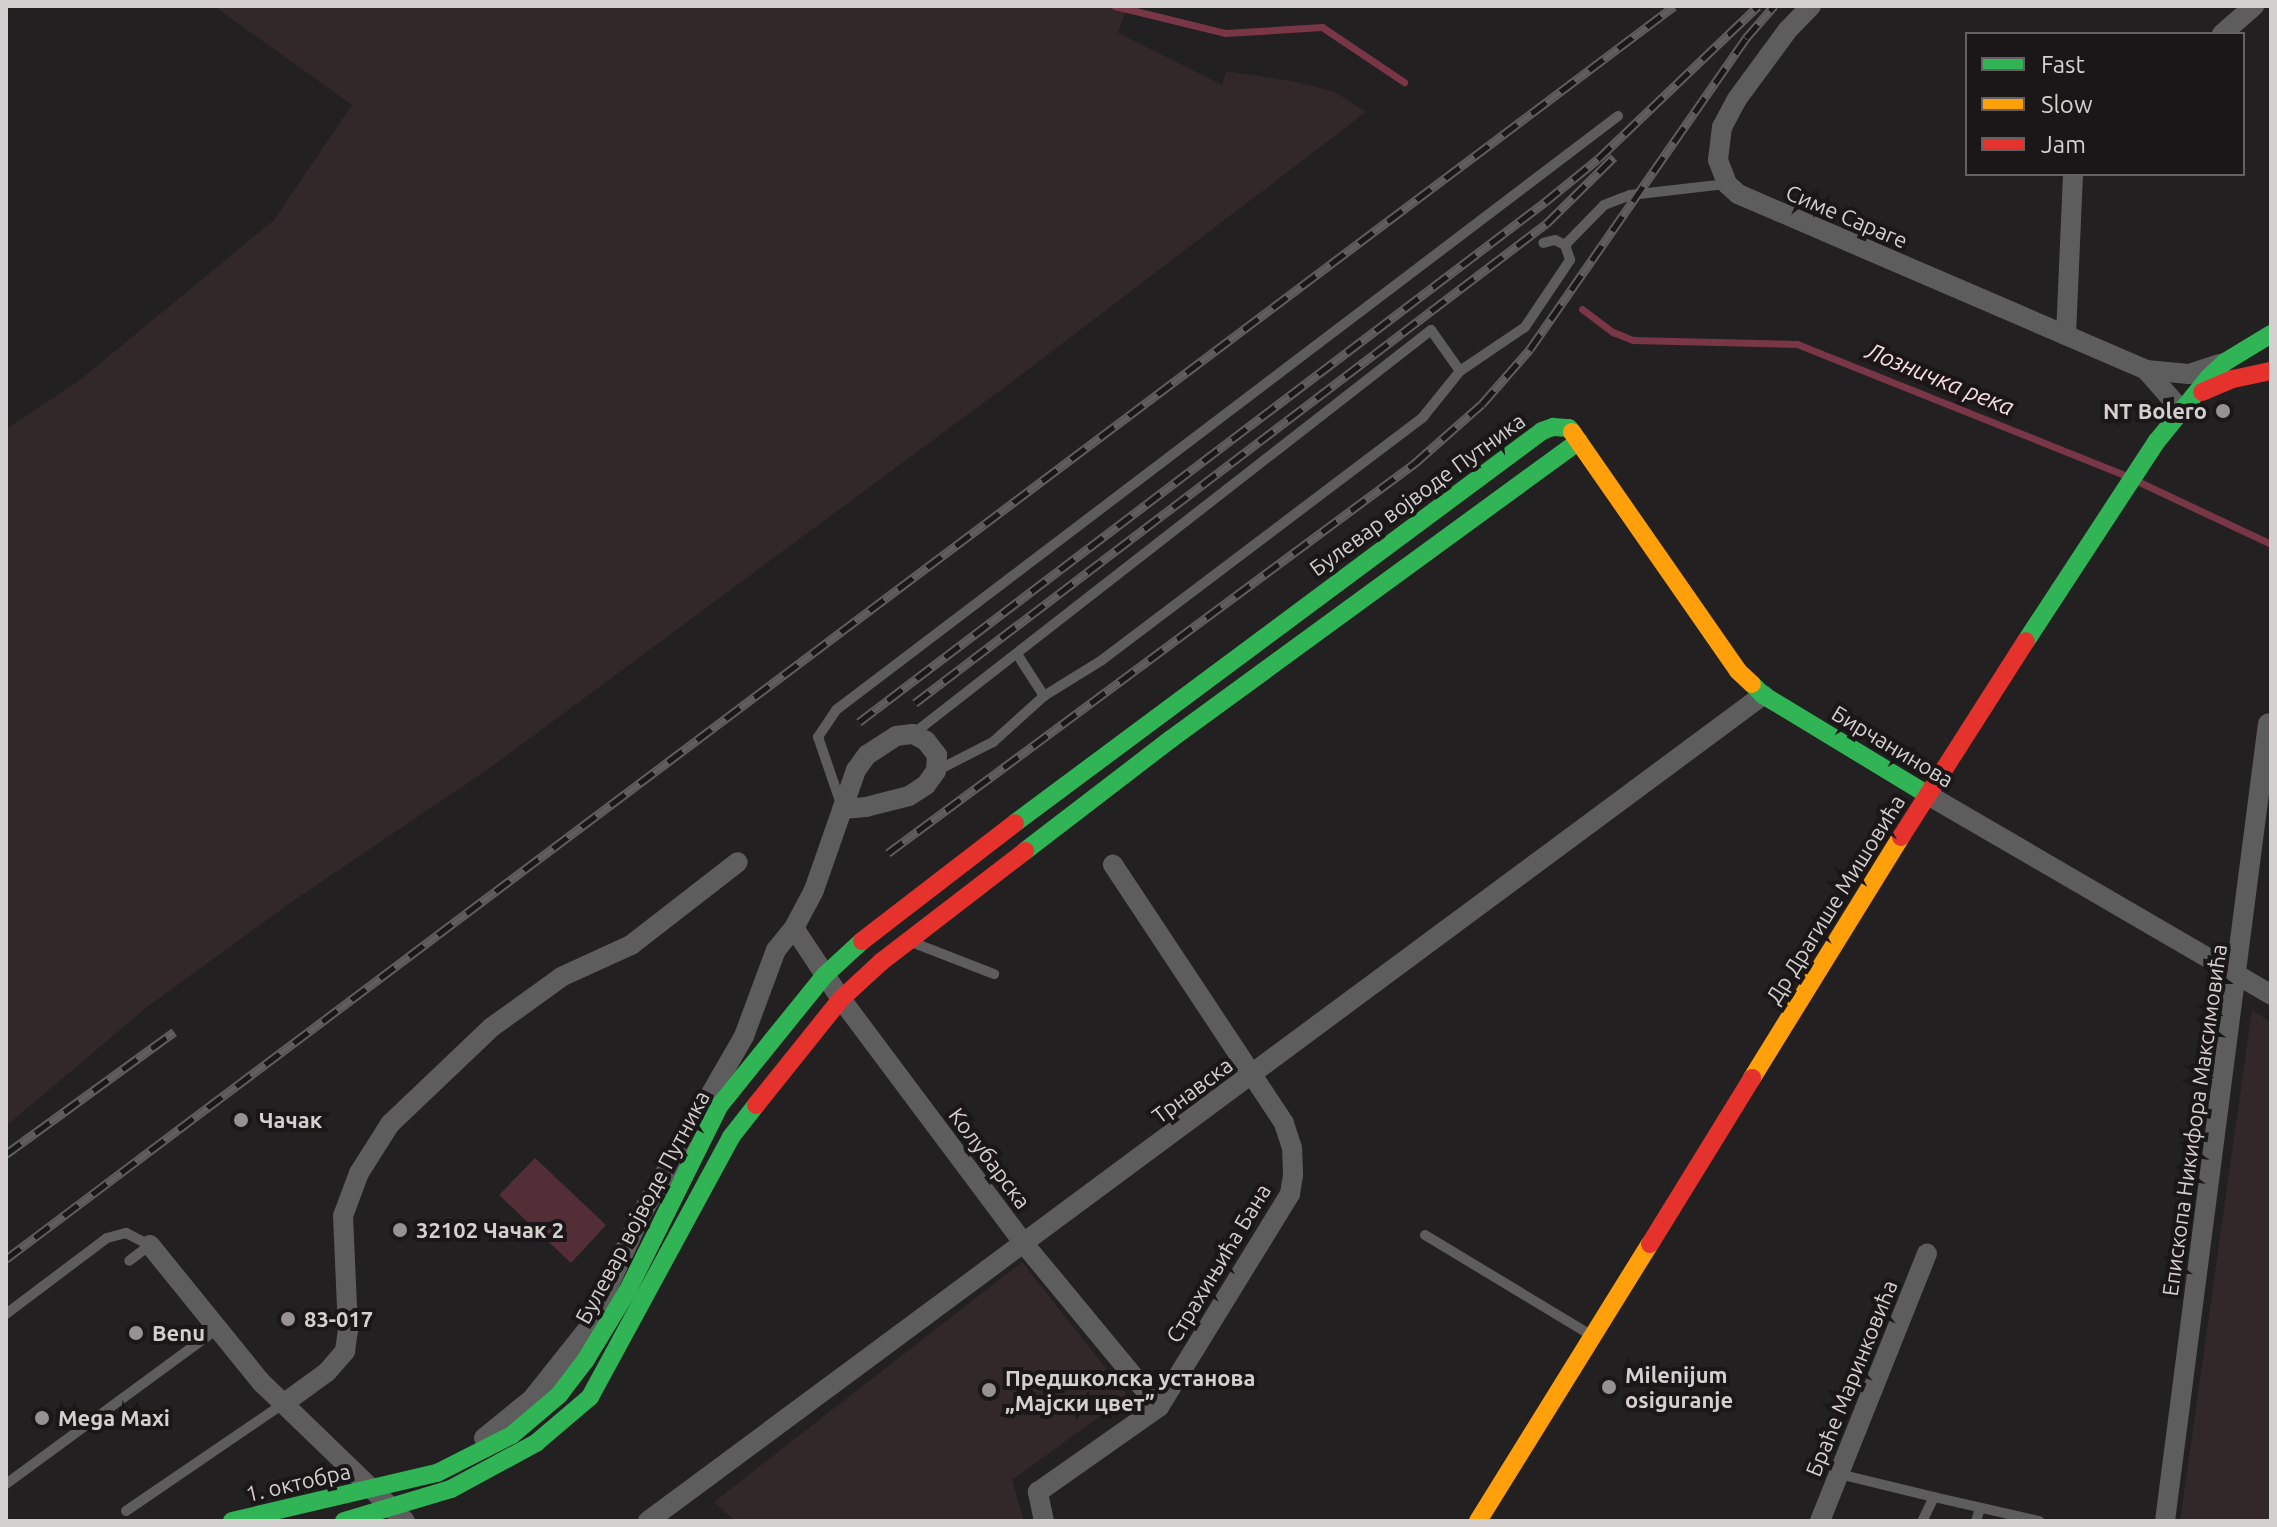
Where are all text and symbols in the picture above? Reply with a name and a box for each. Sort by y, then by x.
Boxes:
legend [1965,32,2245,176]
text: Fast [2041,51,2085,78]
text: Slow [2041,91,2093,118]
text: Jam [2041,131,2086,158]
street label: Симе Сараге [1782,179,1912,253]
water label: Лозничка река [1862,336,2018,422]
place label: NT Bolero [2103,398,2207,424]
marker: NT Bolero [2214,402,2232,420]
street label: Булевар војводе Путника [1304,407,1530,581]
street label: Бирчанинова [1827,699,1959,793]
street label: Др Драгише Мишовића [1760,790,1910,1008]
street label: Епископа Никифора Максимовића [2156,942,2232,1298]
street label: Трнавска [1147,1051,1237,1129]
street label: Булевар војводе Путника [569,1086,715,1328]
street label: Колубарска [944,1102,1036,1214]
place label: Чачак [259,1107,322,1133]
marker: Чачак [230,1109,252,1131]
street label: Страхињића Бана [1160,1179,1276,1347]
place label: 32102 Чачак 2 [416,1217,564,1243]
marker: 32102 Чачак 2 [391,1221,409,1239]
street label: Браће Маринковића [1800,1276,1902,1480]
place label: 83-017 [304,1306,373,1332]
marker: 83-017 [279,1310,297,1328]
place label: Benu [152,1320,205,1346]
marker: Benu [127,1324,145,1342]
place label: Milenijum osiguranje [1625,1361,1733,1412]
place label: Предшколска установа „Мајски цвет” [1005,1364,1255,1416]
marker: Milenijum osiguranje [1600,1378,1618,1396]
marker: Предшколска установа „Мајски цвет” [980,1381,998,1399]
place label: Mega Maxi [58,1405,170,1431]
marker: Mega Maxi [33,1409,51,1427]
street label: 1. октобра [243,1457,353,1507]

